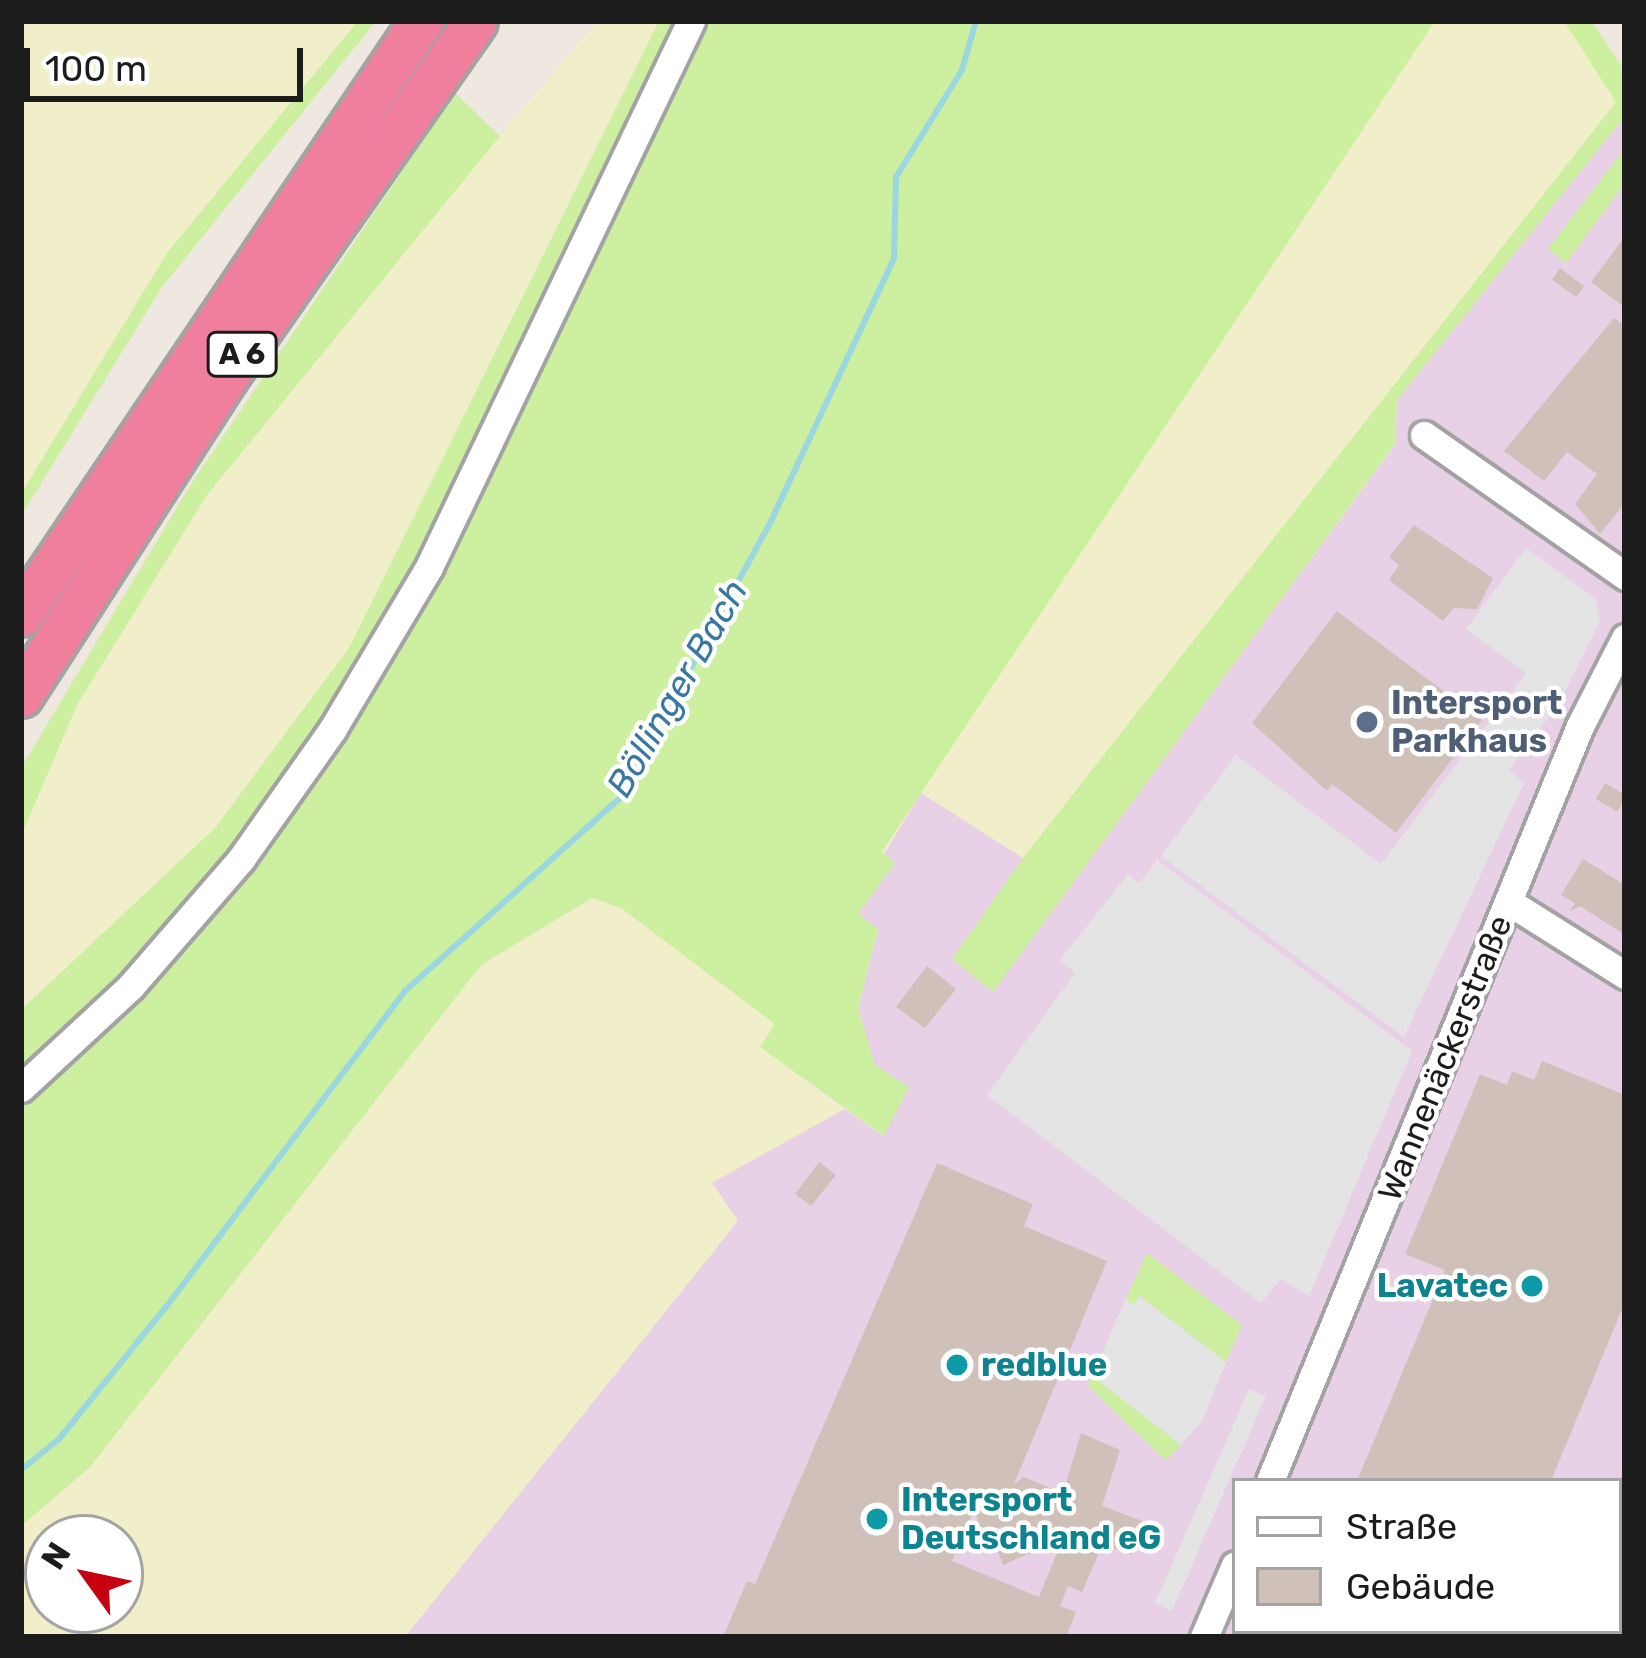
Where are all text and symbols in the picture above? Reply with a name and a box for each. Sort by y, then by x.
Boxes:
scale bar [30,24,309,98]
text: 100 m [45,47,147,90]
road number: A 6 [206,330,278,378]
water label: Böllinger Bach [597,571,757,805]
place label: Intersport Parkhaus [1391,683,1562,761]
marker: Intersport Parkhaus [1354,709,1380,735]
street label: Wannenäckerstraße [1370,910,1520,1206]
place label: Lavatec [1377,1266,1508,1306]
marker: Lavatec [1519,1273,1545,1299]
place label: redblue [981,1345,1107,1385]
marker: redblue [944,1352,970,1378]
legend [1232,1478,1622,1634]
place label: Intersport Deutschland eG [901,1480,1161,1558]
text: Straße [1346,1505,1457,1548]
marker: Intersport Deutschland eG [864,1506,890,1532]
north arrow [24,1514,144,1634]
text: N [33,1535,79,1576]
text: Gebäude [1346,1565,1495,1608]

